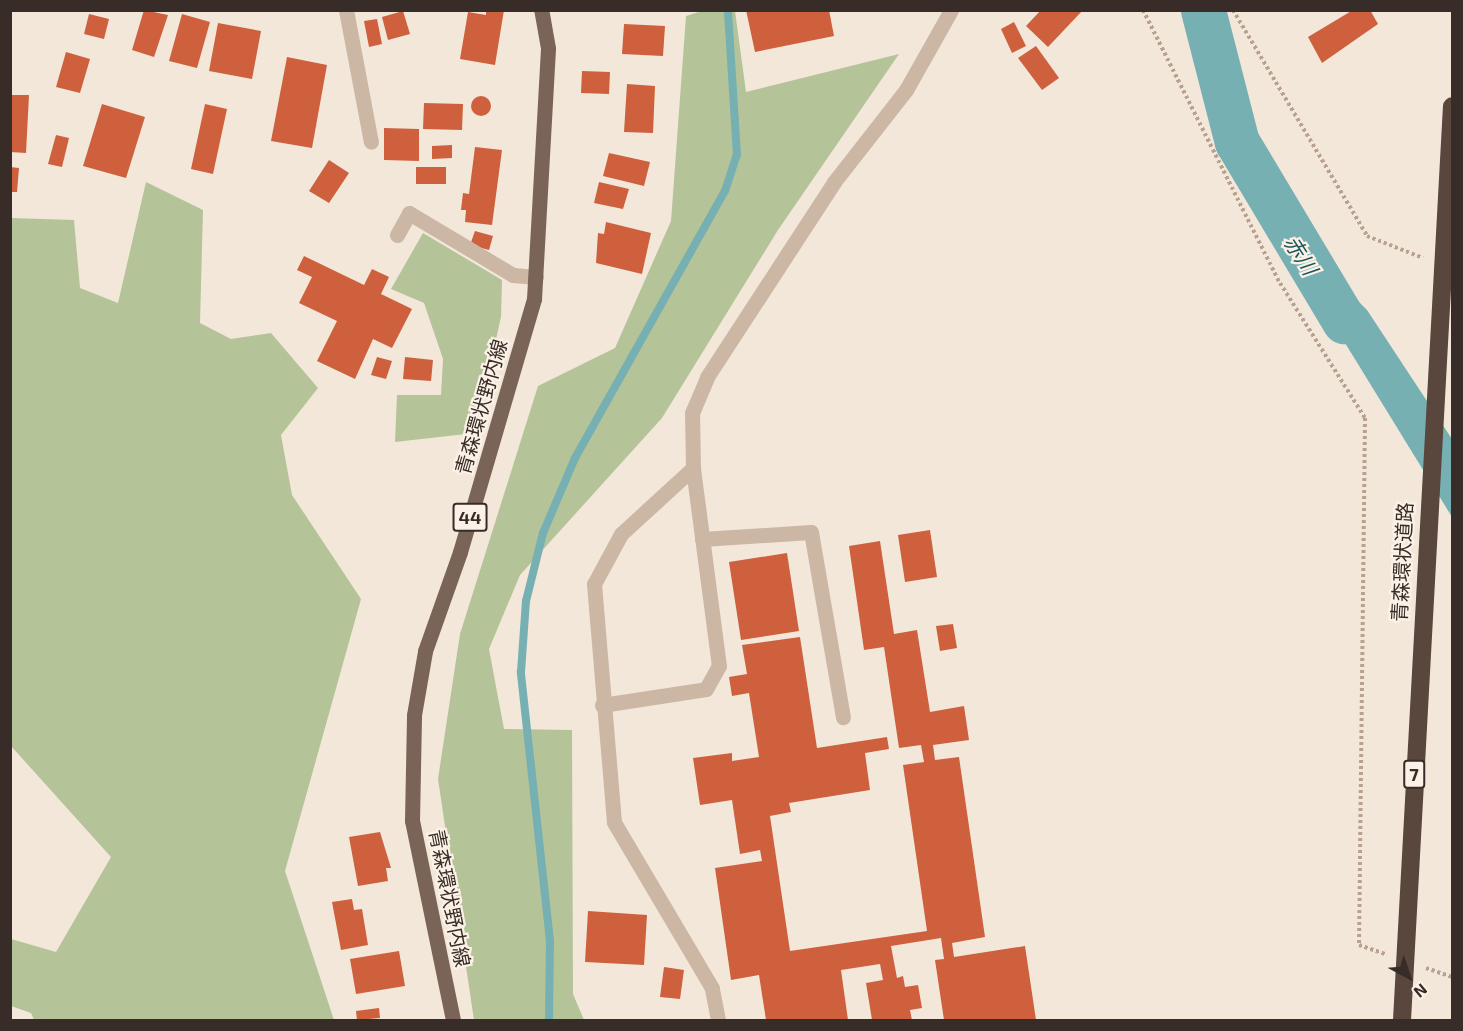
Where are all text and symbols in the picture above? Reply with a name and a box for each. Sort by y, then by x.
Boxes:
water label: 赤川 [1279,231,1323,279]
street label: 青森環状野内線 [450,336,512,478]
street label: 青森環状道路 [1387,501,1417,623]
road number: 44 [452,502,488,532]
road number: 7 [1402,759,1426,789]
street label: 青森環状野内線 [425,827,475,969]
north arrow [1379,947,1439,1007]
text: N [1410,980,1431,1002]

